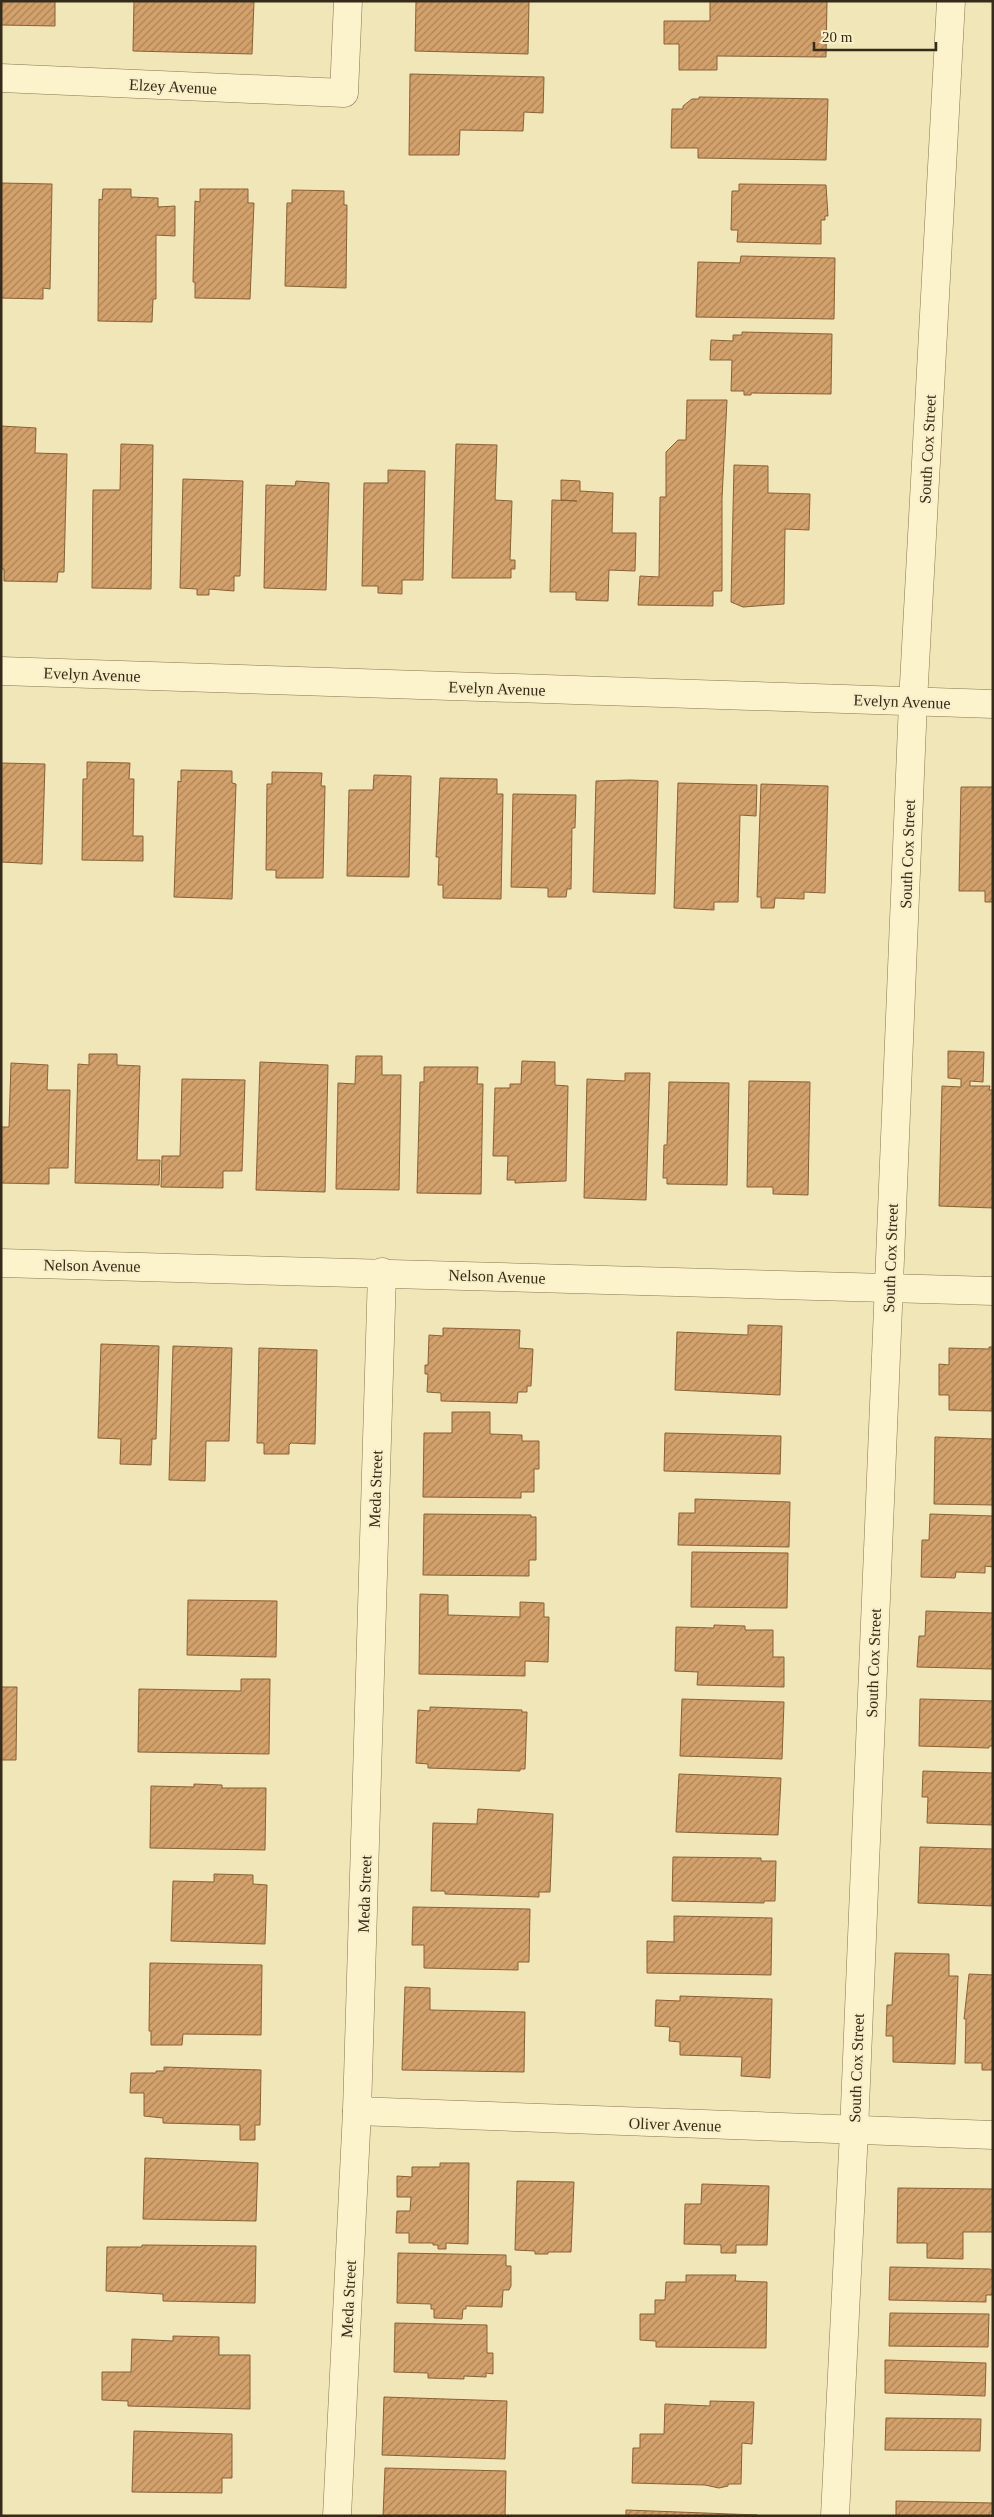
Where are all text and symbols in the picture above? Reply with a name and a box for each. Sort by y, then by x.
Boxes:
scale bar [814,20,936,52]
text: 20 m [822,29,853,45]
street label: Elzey Avenue [128,76,217,98]
street label: South Cox Street [916,393,939,504]
street label: Evelyn Avenue [43,664,141,686]
street label: Evelyn Avenue [448,678,546,700]
street label: Evelyn Avenue [853,691,951,713]
street label: South Cox Street [897,799,918,909]
street label: South Cox Street [880,1203,901,1313]
street label: Nelson Avenue [43,1256,141,1275]
street label: Nelson Avenue [448,1266,546,1287]
street label: Meda Street [366,1449,385,1528]
street label: South Cox Street [863,1608,884,1718]
street label: Meda Street [355,1854,374,1933]
street label: South Cox Street [846,2013,867,2123]
street label: Oliver Avenue [628,2114,722,2135]
street label: Meda Street [338,2259,359,2338]

